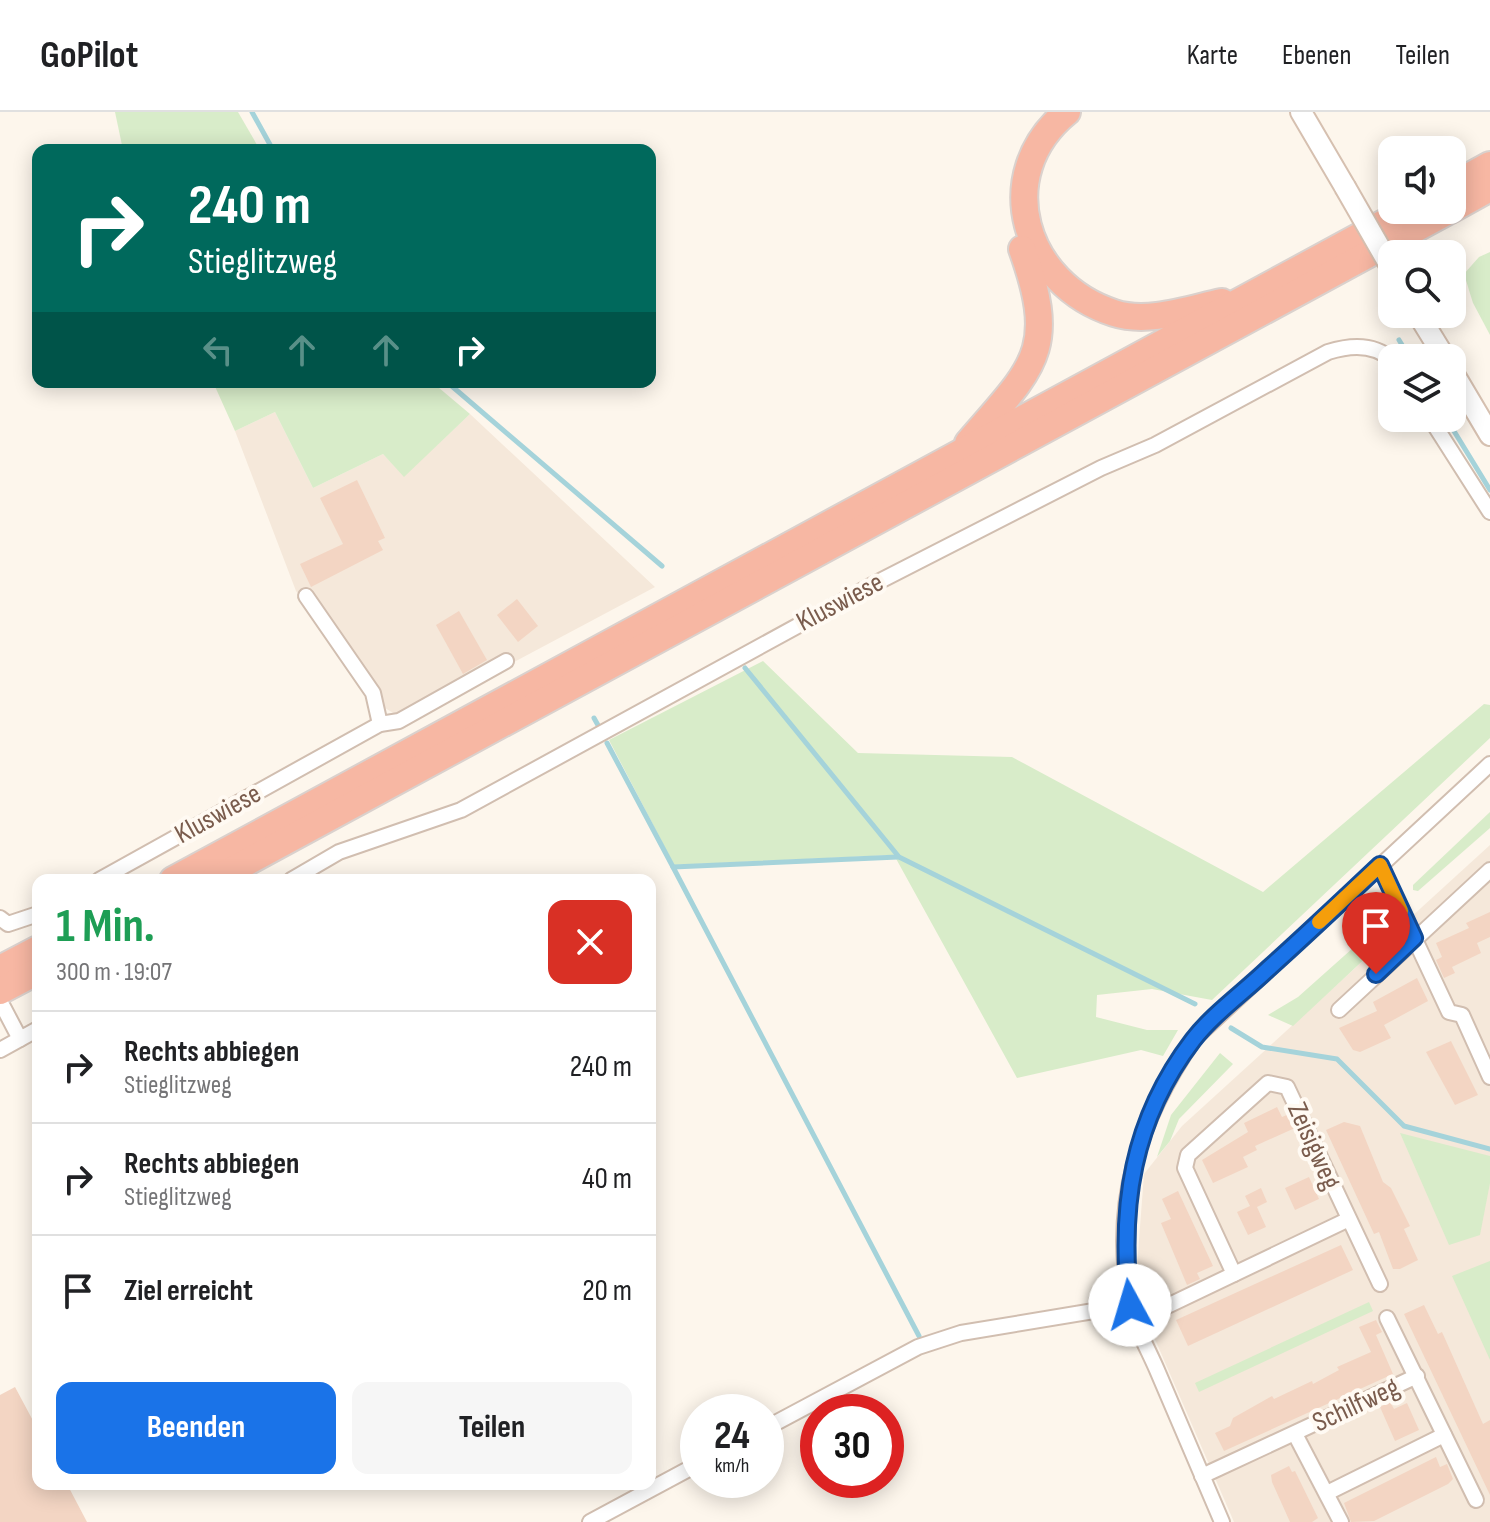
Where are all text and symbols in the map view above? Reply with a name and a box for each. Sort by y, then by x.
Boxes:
text: GoPilot [40,33,138,78]
text: Karte [1187,39,1238,72]
text: Ebenen [1282,39,1352,72]
text: Teilen [1396,39,1450,72]
map controls [1378,136,1466,432]
button: sound [1378,136,1466,224]
text: 240 m [188,173,311,240]
icon: right [56,176,160,280]
button: search [1378,240,1466,328]
text: Stieglitzweg [188,241,337,284]
icon: left [196,328,240,372]
icon: ahead [280,328,324,372]
icon: ahead [364,328,408,372]
icon: right [448,328,492,372]
button: layers [1378,344,1466,432]
street label: Kluswiese [791,566,889,638]
street label: Kluswiese [169,777,267,851]
pin [1342,892,1410,974]
text: 1 Min. [56,898,155,955]
button: close [548,900,632,984]
icon: arrive [1354,904,1398,948]
text: 300 m · 19:07 [56,957,172,988]
text: Rechts abbiegen [124,1034,299,1070]
icon: right [56,1045,100,1089]
text: 240 m [570,1049,632,1085]
text: Stieglitzweg [124,1070,232,1101]
street label: Zeisigweg [1280,1097,1348,1195]
text: Rechts abbiegen [124,1146,299,1182]
icon: right [56,1157,100,1201]
text: 40 m [582,1161,632,1197]
text: Stieglitzweg [124,1182,232,1213]
position arrow [1088,1263,1172,1347]
icon: arrive [56,1269,100,1313]
text: Ziel erreicht [124,1273,253,1309]
text: 20 m [582,1273,632,1309]
street label: Schilfweg [1307,1371,1405,1439]
button: Beenden [56,1382,336,1474]
button: Teilen [352,1382,632,1474]
speed limit sign: 30 [800,1394,904,1498]
text: 24 [714,1412,750,1460]
text: km/h [715,1454,749,1478]

